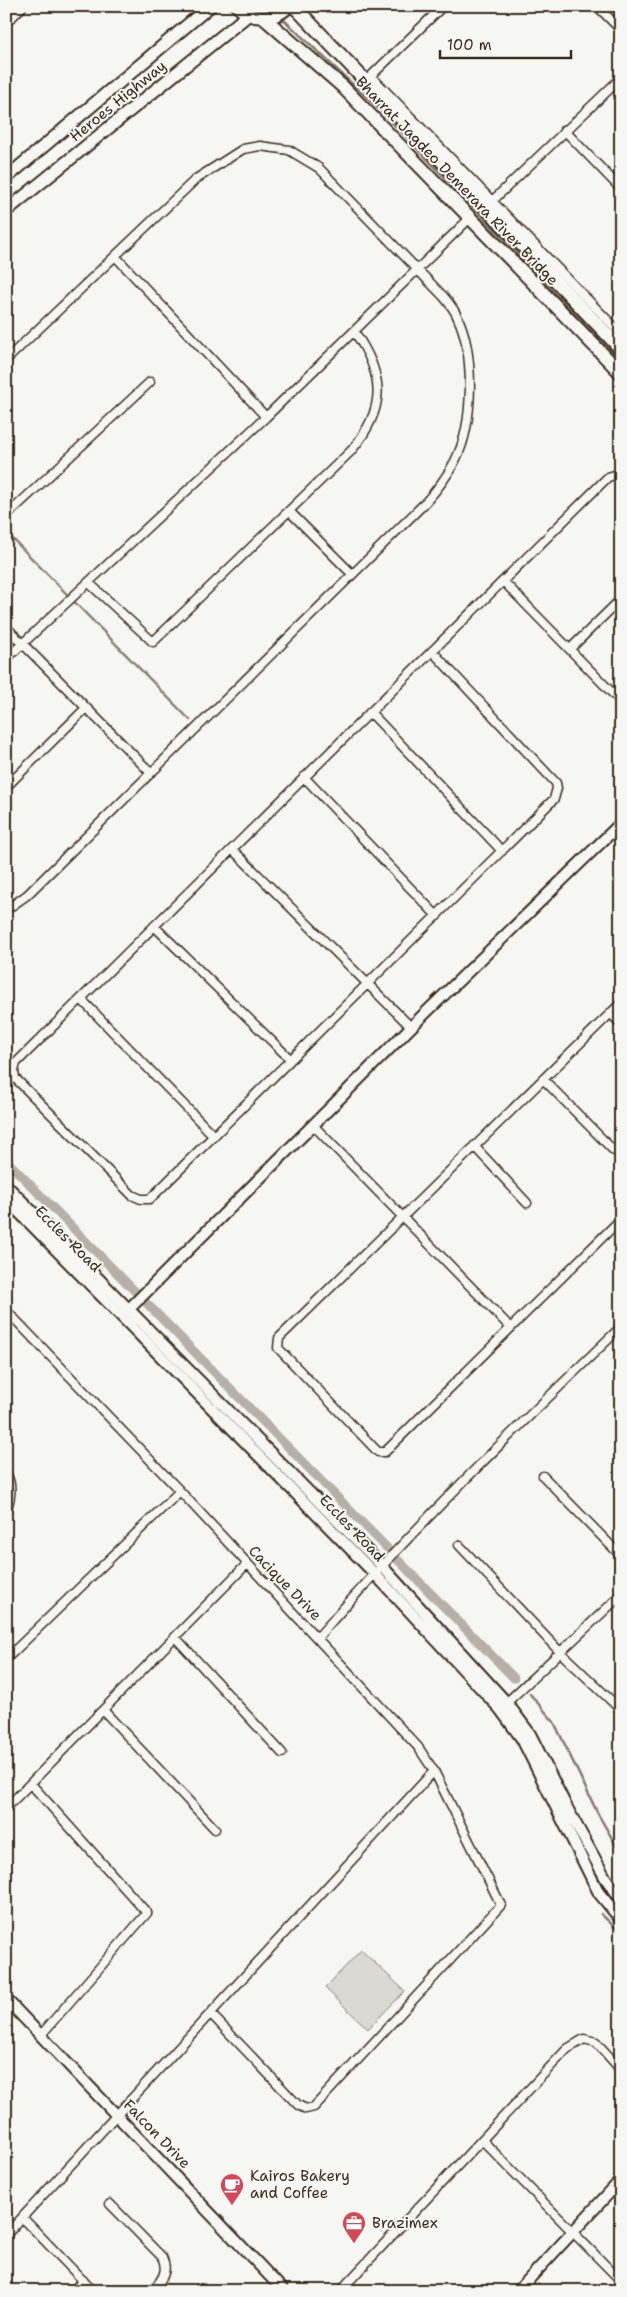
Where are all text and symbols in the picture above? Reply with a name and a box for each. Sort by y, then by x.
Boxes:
scale bar [440,28,571,60]
text: 100 m [447,35,492,55]
street label: Heroes Highway [66,56,170,146]
street label: Bharrat Jagdeo Demerara River Bridge [351,72,563,290]
street label: Eccles Road [30,1201,106,1277]
street label: Eccles Road [315,1490,390,1566]
street label: Cacique Drive [244,1541,326,1625]
street label: Falcon Drive [119,2095,195,2173]
place label: Kairos Bakery and Coffee [250,2166,350,2203]
cafe icon: Kairos Bakery and Coffee [219,2172,245,2206]
office icon: Brazimex [341,2210,367,2244]
place label: Brazimex [372,2213,438,2233]

